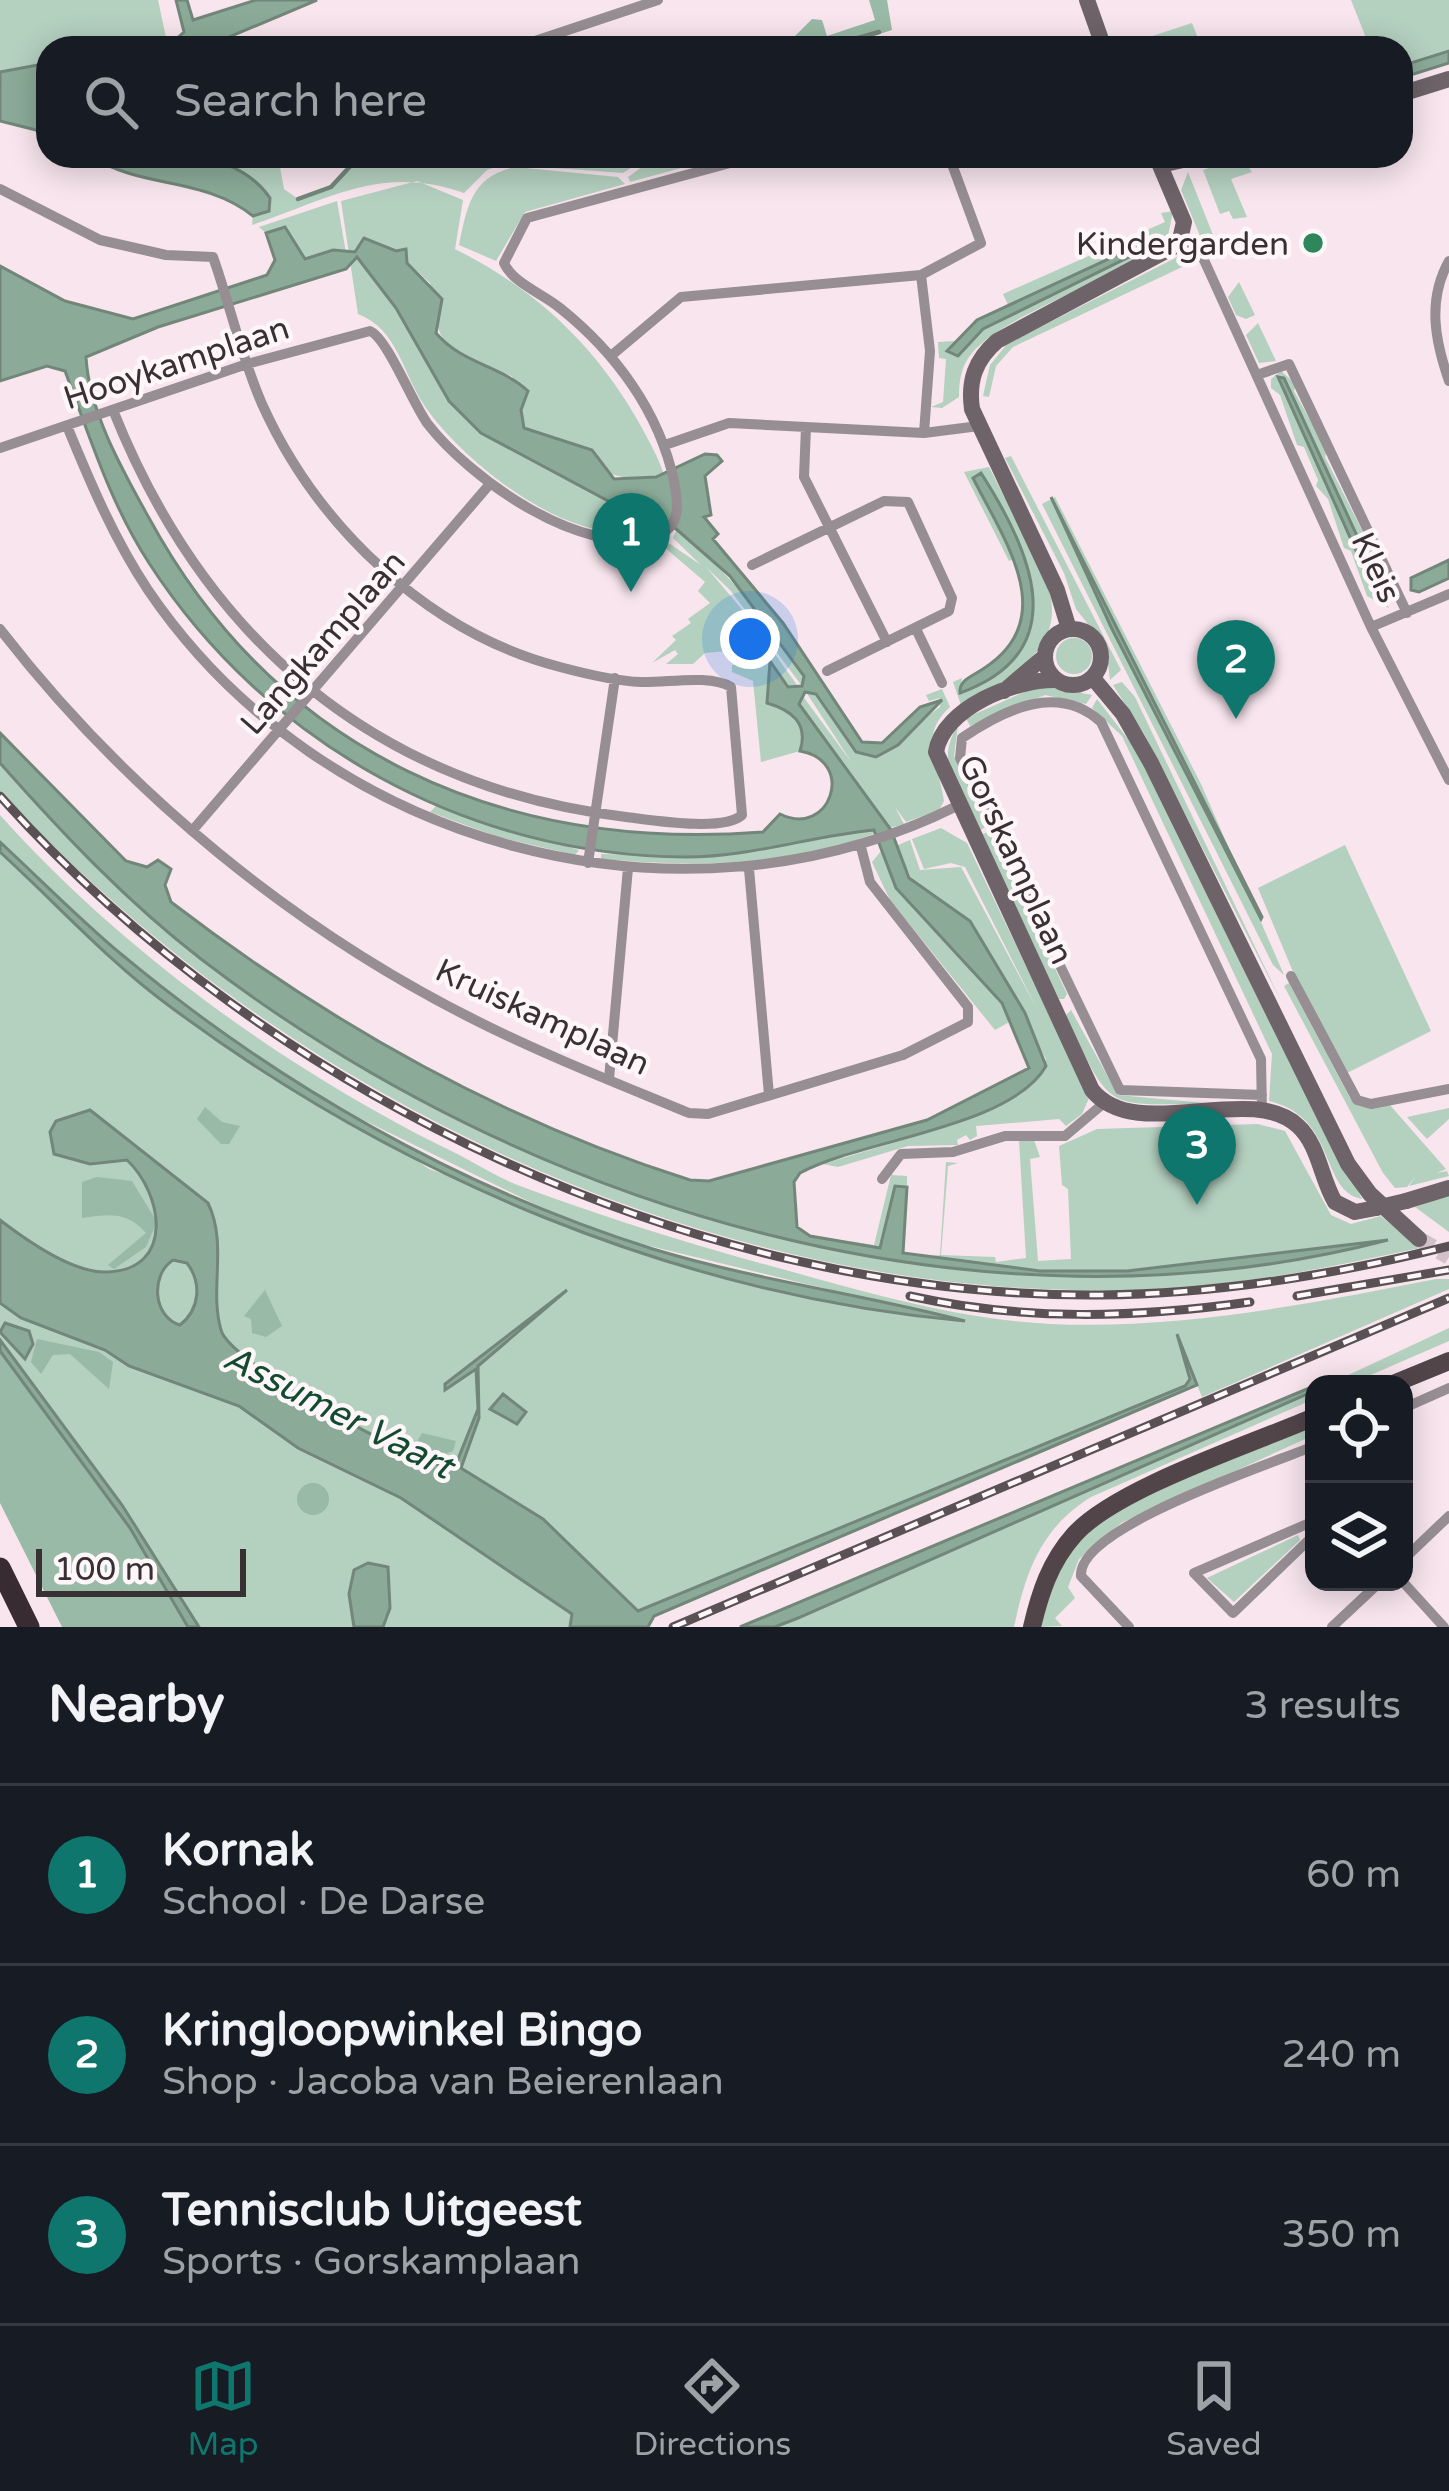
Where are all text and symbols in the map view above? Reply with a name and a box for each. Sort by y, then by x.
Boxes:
search box [36,36,1413,168]
icon: search [78,69,144,135]
text: Search here [174,75,427,129]
place label: Kindergarden [1076,225,1289,264]
marker: Kindergarden [1300,230,1326,256]
street label: Hooykamplaan [59,309,294,418]
pin: 1 [592,493,670,592]
street label: Kleis [1343,526,1409,609]
street label: Langkamplaan [233,543,414,743]
your location [720,609,780,669]
pin: 2 [1197,620,1275,719]
street label: Gorskamplaan [950,749,1081,970]
street label: Kruiskamplaan [429,951,656,1084]
pin: 3 [1158,1106,1236,1205]
water label: Assumer Vaart [217,1336,464,1490]
map controls [1305,1375,1413,1591]
button: locate [1305,1375,1413,1483]
button: layers [1305,1483,1413,1591]
scale bar [36,1543,246,1596]
text: 100 m [54,1550,155,1589]
text: Nearby [48,1674,225,1736]
text: 3 results [1244,1682,1401,1729]
text: Kornak [162,1824,314,1878]
text: 1 [75,1851,99,1898]
text: 60 m [1306,1851,1401,1898]
text: School · De Darse [162,1878,485,1925]
text: Kringloopwinkel Bingo [162,2004,642,2058]
text: 2 [75,2031,99,2078]
text: 240 m [1282,2031,1401,2078]
text: Shop · Jacoba van Beierenlaan [162,2058,724,2105]
text: Tennisclub Uitgeest [162,2184,582,2238]
text: 3 [75,2211,99,2258]
text: 350 m [1282,2211,1401,2258]
text: Sports · Gorskamplaan [162,2238,580,2285]
tab: Map [187,2353,259,2464]
tab: Directions [633,2353,791,2464]
tab: Saved [1166,2353,1262,2464]

